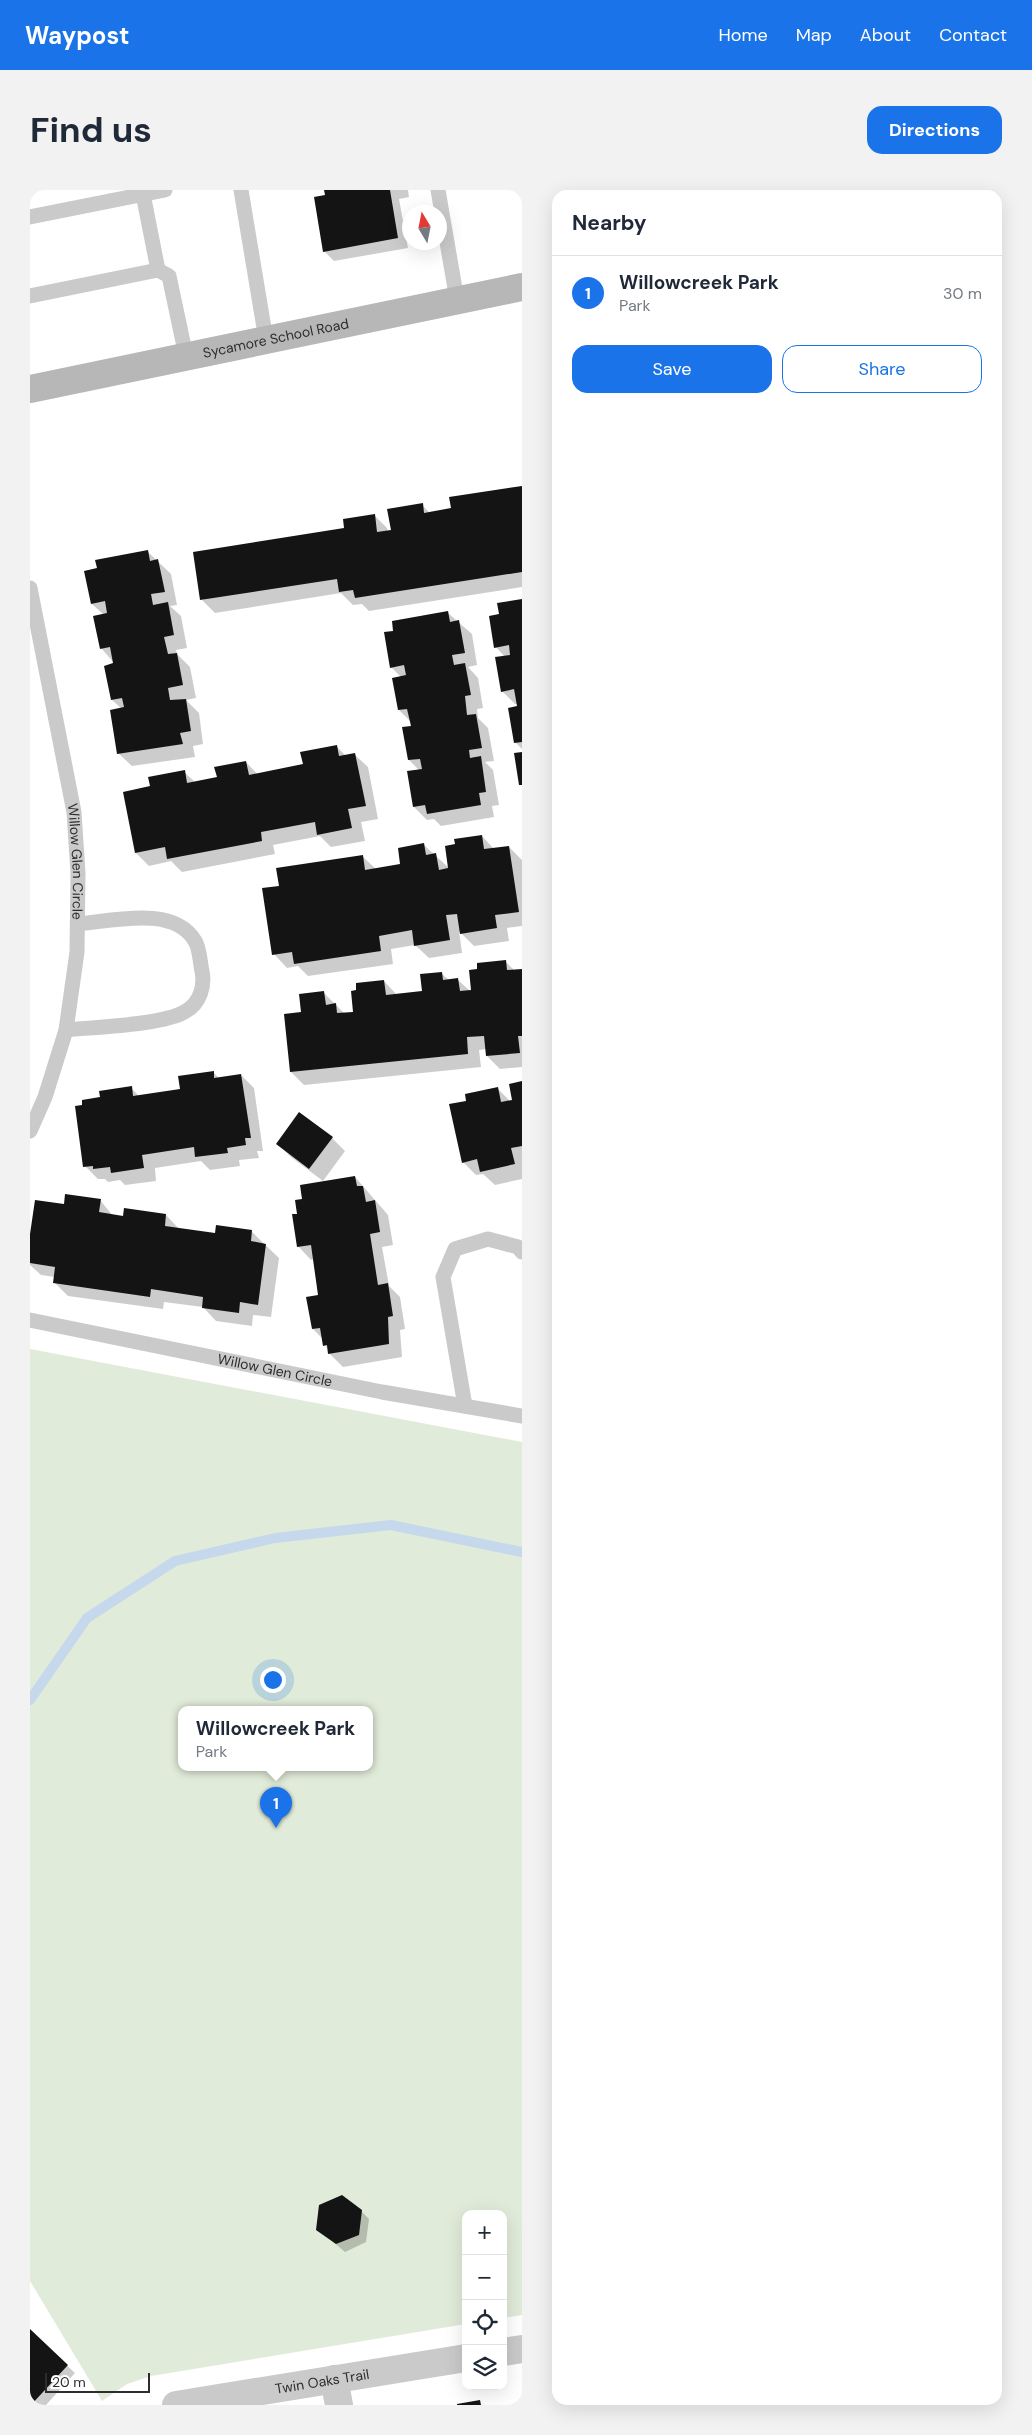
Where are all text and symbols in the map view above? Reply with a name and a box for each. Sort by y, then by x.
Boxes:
text: Waypost [25,20,129,51]
text: Home [718,23,768,47]
text: Map [796,23,832,47]
text: About [860,23,911,47]
text: Contact [939,23,1007,47]
button: Directions [867,106,1002,154]
text: Find us [30,107,152,153]
north arrow [402,205,447,250]
text: Nearby [572,209,646,237]
text: Willowcreek Park [619,270,779,295]
text: 1 [585,283,591,304]
text: 30 m [943,283,982,304]
text: Park [619,295,651,316]
street label: Sycamore School Road [201,314,350,362]
button: Save [572,345,772,393]
button: Share [782,345,982,393]
street label: Willow Glen Circle [64,802,87,920]
street label: Willow Glen Circle [216,1350,334,1391]
your location [260,1667,286,1693]
popup [178,1706,373,1771]
text: Willowcreek Park [196,1716,355,1741]
text: Park [196,1741,227,1762]
pin: 1 [260,1787,292,1828]
map controls [462,2210,507,2390]
button: + [462,2210,507,2255]
button: − [462,2255,507,2300]
button: locate [462,2300,507,2345]
button: layers [462,2345,507,2390]
street label: Twin Oaks Trail [274,2365,371,2398]
scale bar [45,2370,150,2393]
text: 20 m [52,2373,86,2391]

